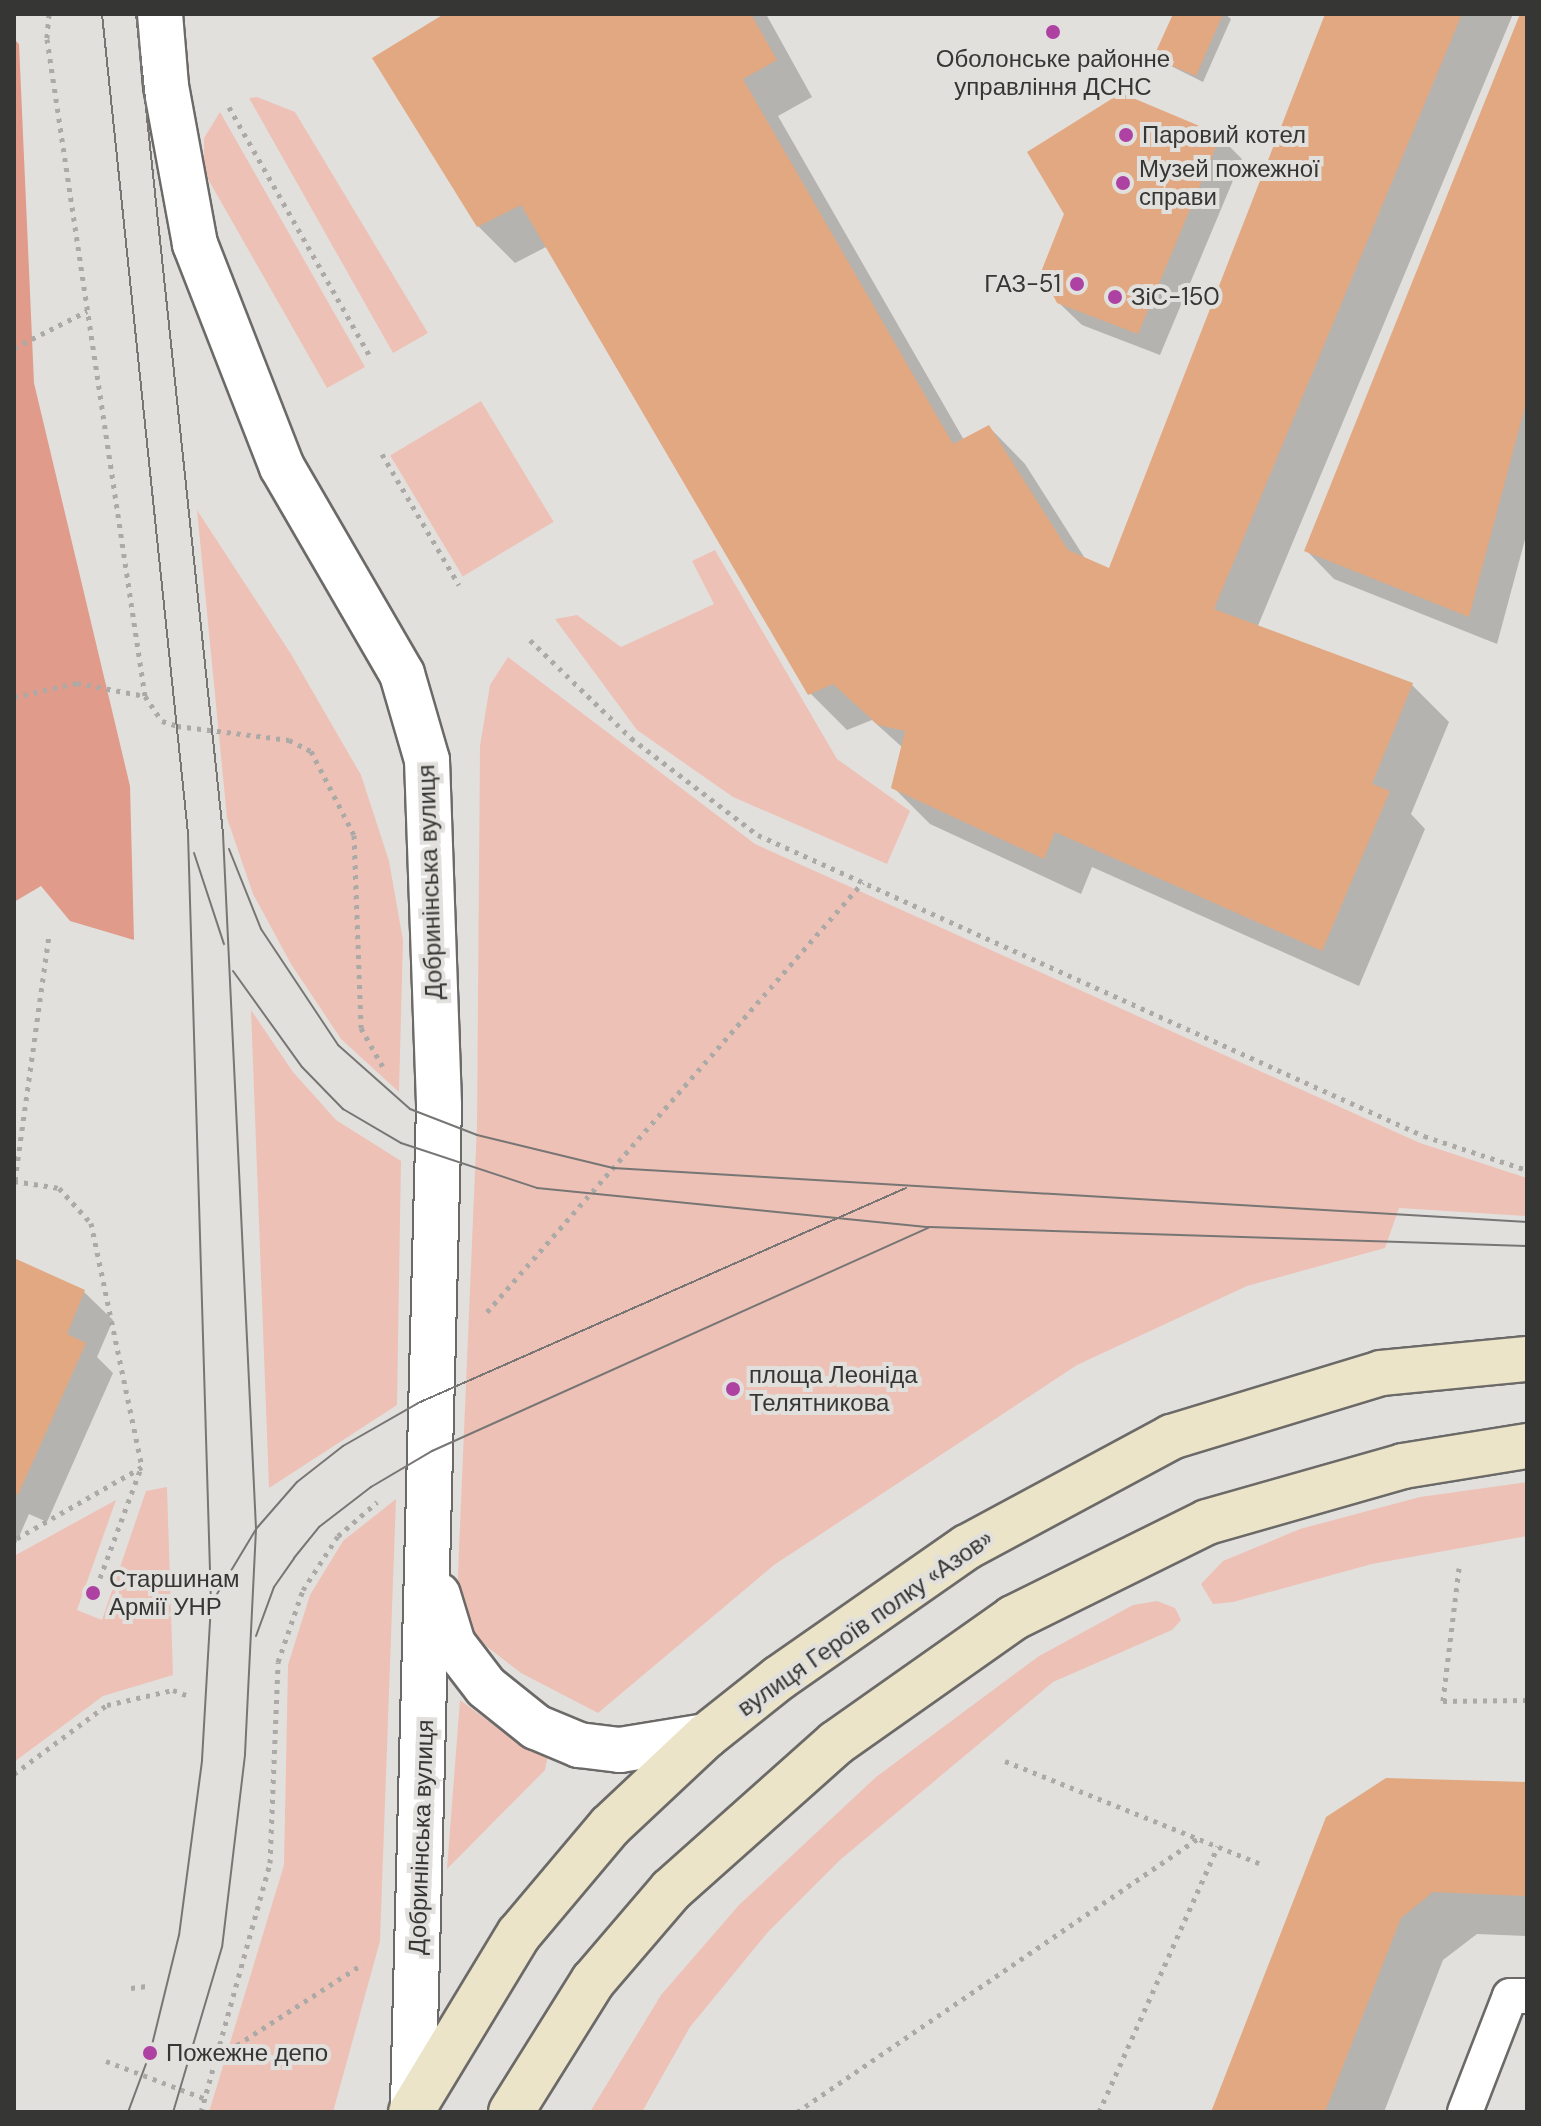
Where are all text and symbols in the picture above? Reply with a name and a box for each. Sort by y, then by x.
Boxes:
marker: Оболонське районне управління ДСНС [1044,23,1062,41]
place label: Оболонське районне управління ДСНС [936,45,1170,101]
place label: Паровий котел [1142,121,1306,149]
marker: Паровий котел [1117,126,1135,144]
place label: Музей пожежної справи [1139,155,1320,211]
marker: Музей пожежної справи [1114,174,1132,192]
place label: ГАЗ-51 [984,270,1061,298]
marker: ГАЗ-51 [1068,275,1086,293]
place label: ЗіС-150 [1131,283,1220,311]
marker: ЗіС-150 [1106,288,1124,306]
street label: Добринінська вулиця [412,764,448,1000]
place label: площа Леоніда Телятникова [749,1361,917,1417]
marker: площа Леоніда Телятникова [724,1380,742,1398]
street label: вулиця Героїв полку «Азов» [732,1524,998,1722]
place label: Старшинам Армії УНР [109,1565,240,1621]
marker: Старшинам Армії УНР [84,1584,102,1602]
street label: Добринінська вулиця [403,1719,439,1955]
place label: Пожежне депо [166,2039,328,2067]
marker: Пожежне депо [141,2044,159,2062]

